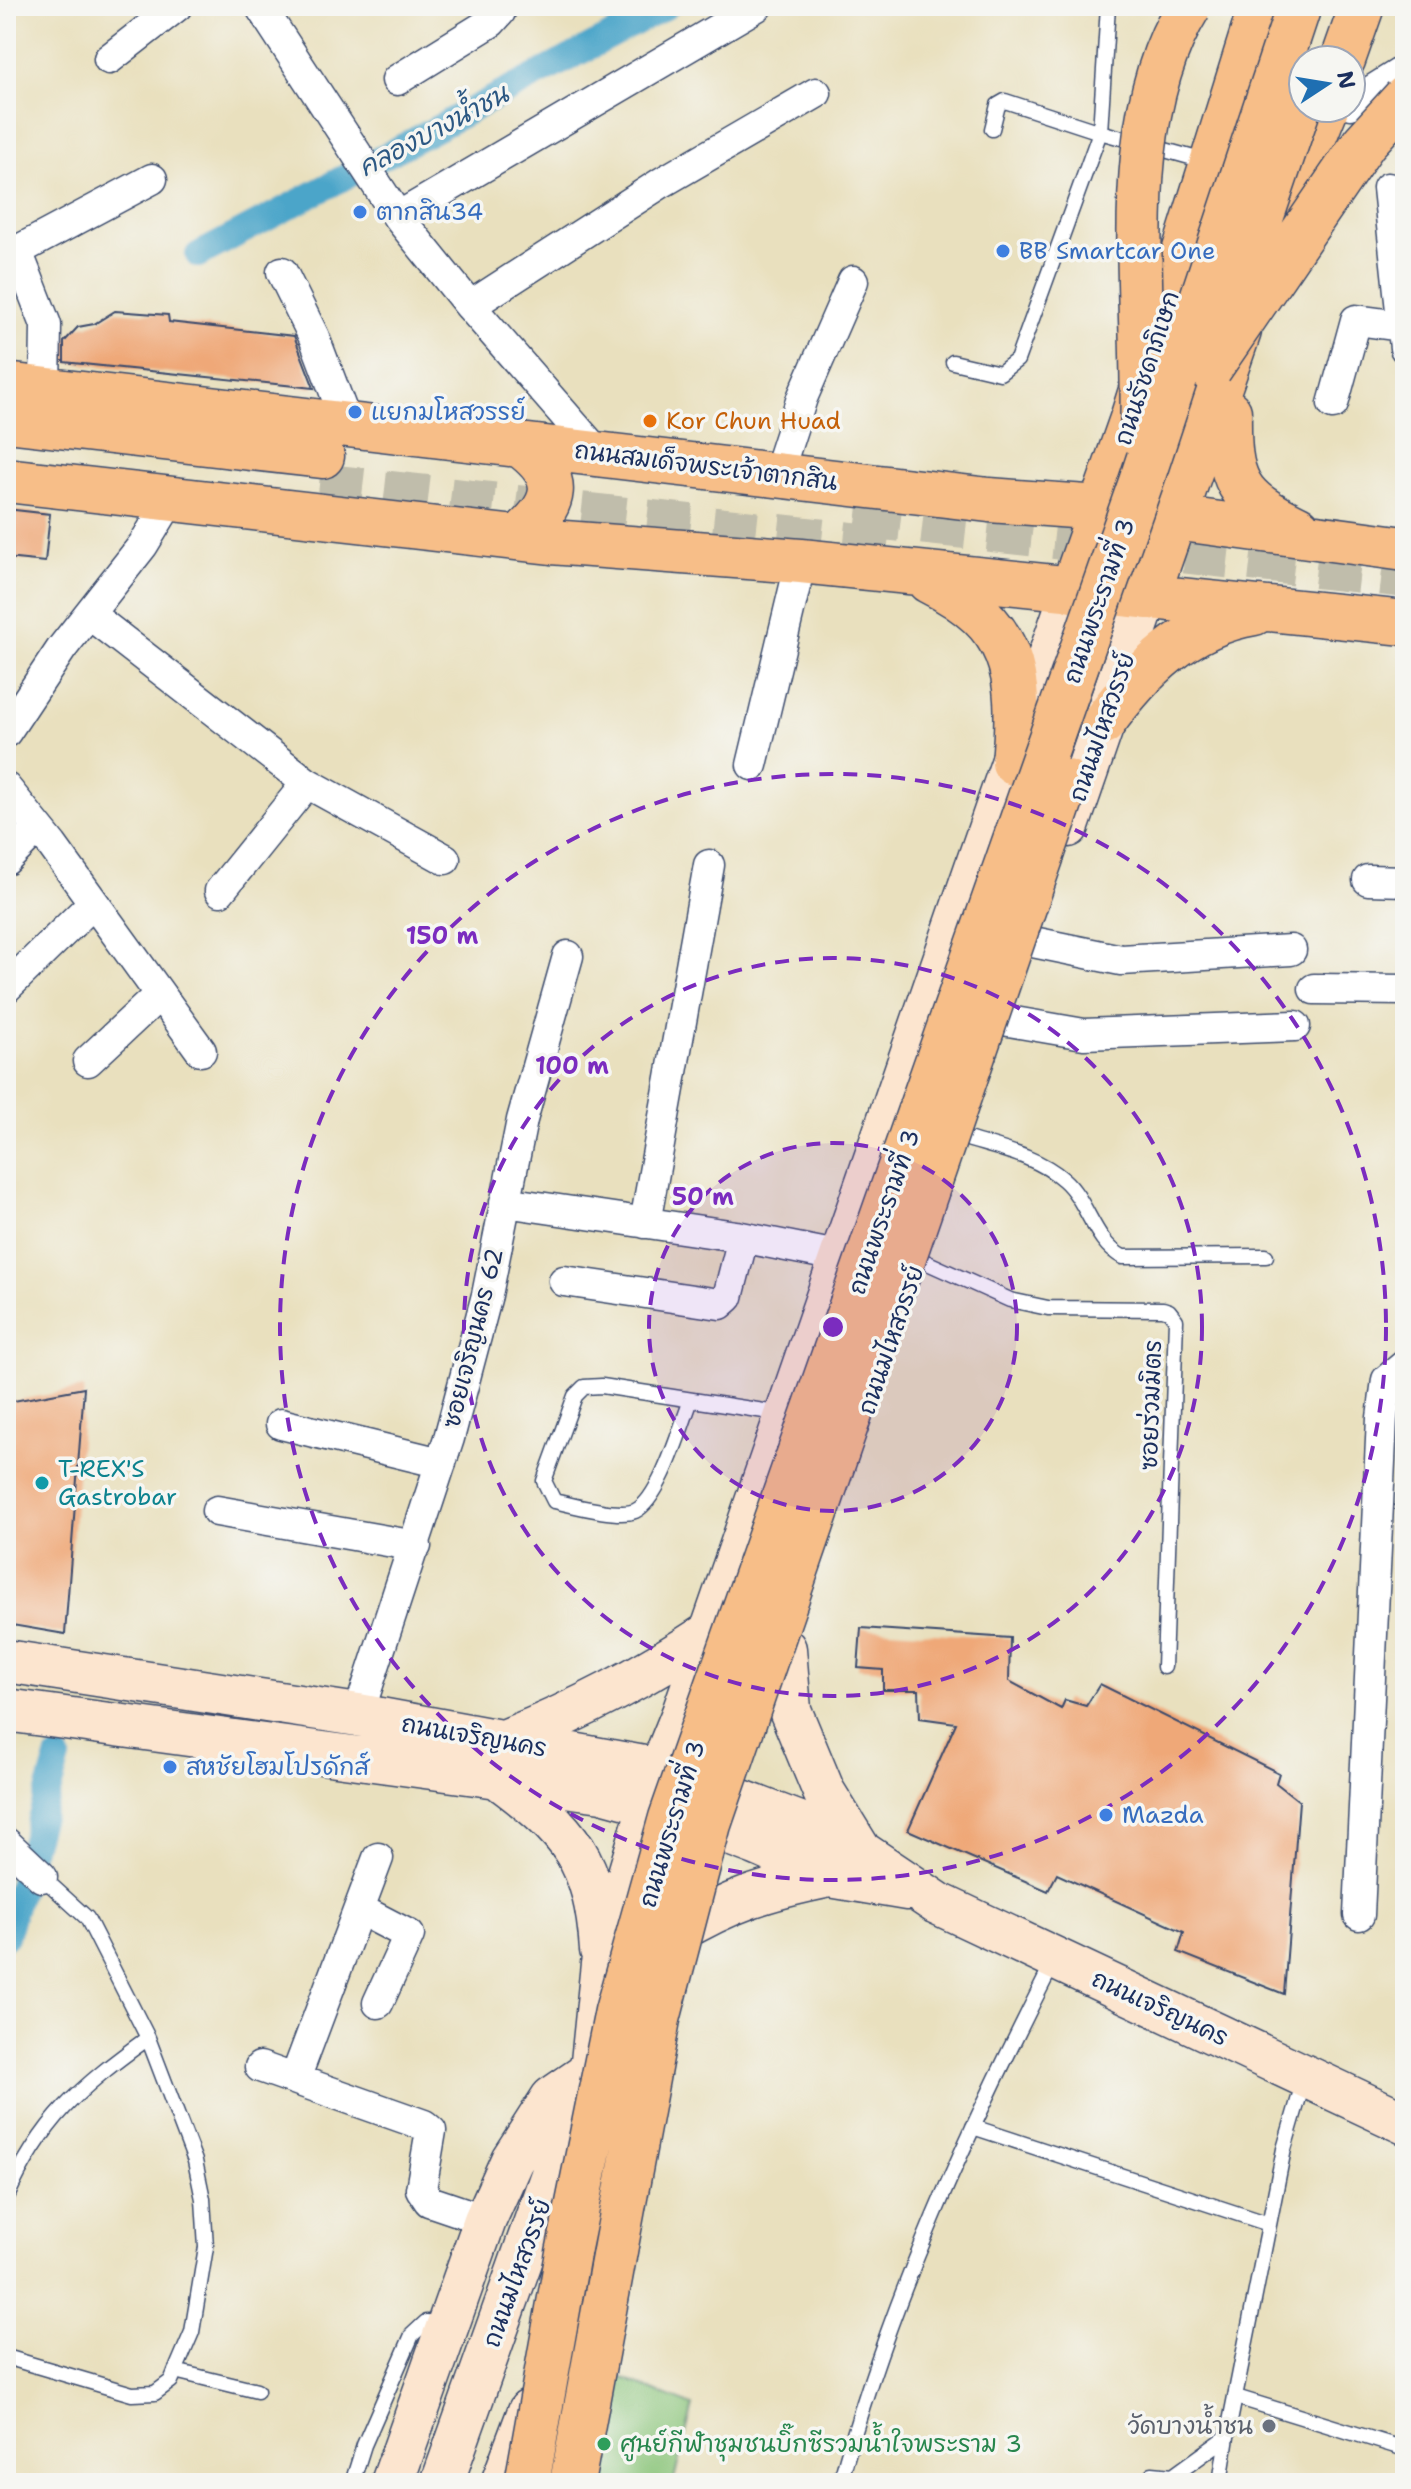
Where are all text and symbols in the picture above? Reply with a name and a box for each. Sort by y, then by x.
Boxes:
north arrow [1287,44,1367,124]
text: N [1330,68,1362,91]
water label: คลองบางน้ำชน [349,70,516,184]
place label: ตากสิน34 [376,196,483,228]
marker: ตากสิน34 [351,203,369,221]
place label: BB Smartcar One [1019,235,1216,267]
marker: BB Smartcar One [994,242,1012,260]
street label: ถนนรัชดาภิเษก [1107,287,1187,449]
place label: แยกมโหสวรรย์ [371,396,526,428]
marker: แยกมโหสวรรย์ [346,403,364,421]
place label: Kor Chun Huad [666,405,841,437]
marker: Kor Chun Huad [641,412,659,430]
street label: ถนนสมเด็จพระเจ้าตากสิน [573,434,839,498]
street label: ถนนพระรามที่ 3 [1050,512,1142,688]
street label: ถนนมไหสวรรย์ [1062,648,1142,806]
text: 150 m [406,920,478,952]
text: 100 m [535,1050,609,1082]
street label: ถนนพระรามที่ 3 [835,1123,927,1299]
text: 50 m [672,1181,734,1213]
street label: ซอยเจริญนคร 62 [435,1245,511,1431]
street label: ถนนมไหสวรรย์ [851,1261,931,1419]
centre of rings [819,1313,847,1341]
street label: ซอยร่วมมิตร [1133,1339,1169,1471]
place label: T-REX'S Gastrobar [58,1453,177,1513]
marker: T-REX'S Gastrobar [33,1474,51,1492]
street label: ถนนเจริญนคร [399,1707,549,1765]
street label: ถนนพระรามที่ 3 [626,1735,713,1911]
place label: สหชัยโฮมโปรดักส์ [186,1751,371,1783]
marker: สหชัยโฮมโปรดักส์ [161,1758,179,1776]
place label: Mazda [1122,1799,1204,1831]
marker: Mazda [1097,1806,1115,1824]
street label: ถนนเจริญนคร [1087,1962,1233,2054]
street label: ถนนมไหสวรรย์ [475,2194,559,2352]
place label: วัดบางน้ำชน [1128,2403,1253,2442]
marker: วัดบางน้ำชน [1260,2417,1278,2435]
place label: ศูนย์กีฬาชุมชนบิ๊กซีรวมน้ำใจพระราม 3 [620,2421,1022,2462]
marker: ศูนย์กีฬาชุมชนบิ๊กซีรวมน้ำใจพระราม 3 [595,2435,613,2453]

